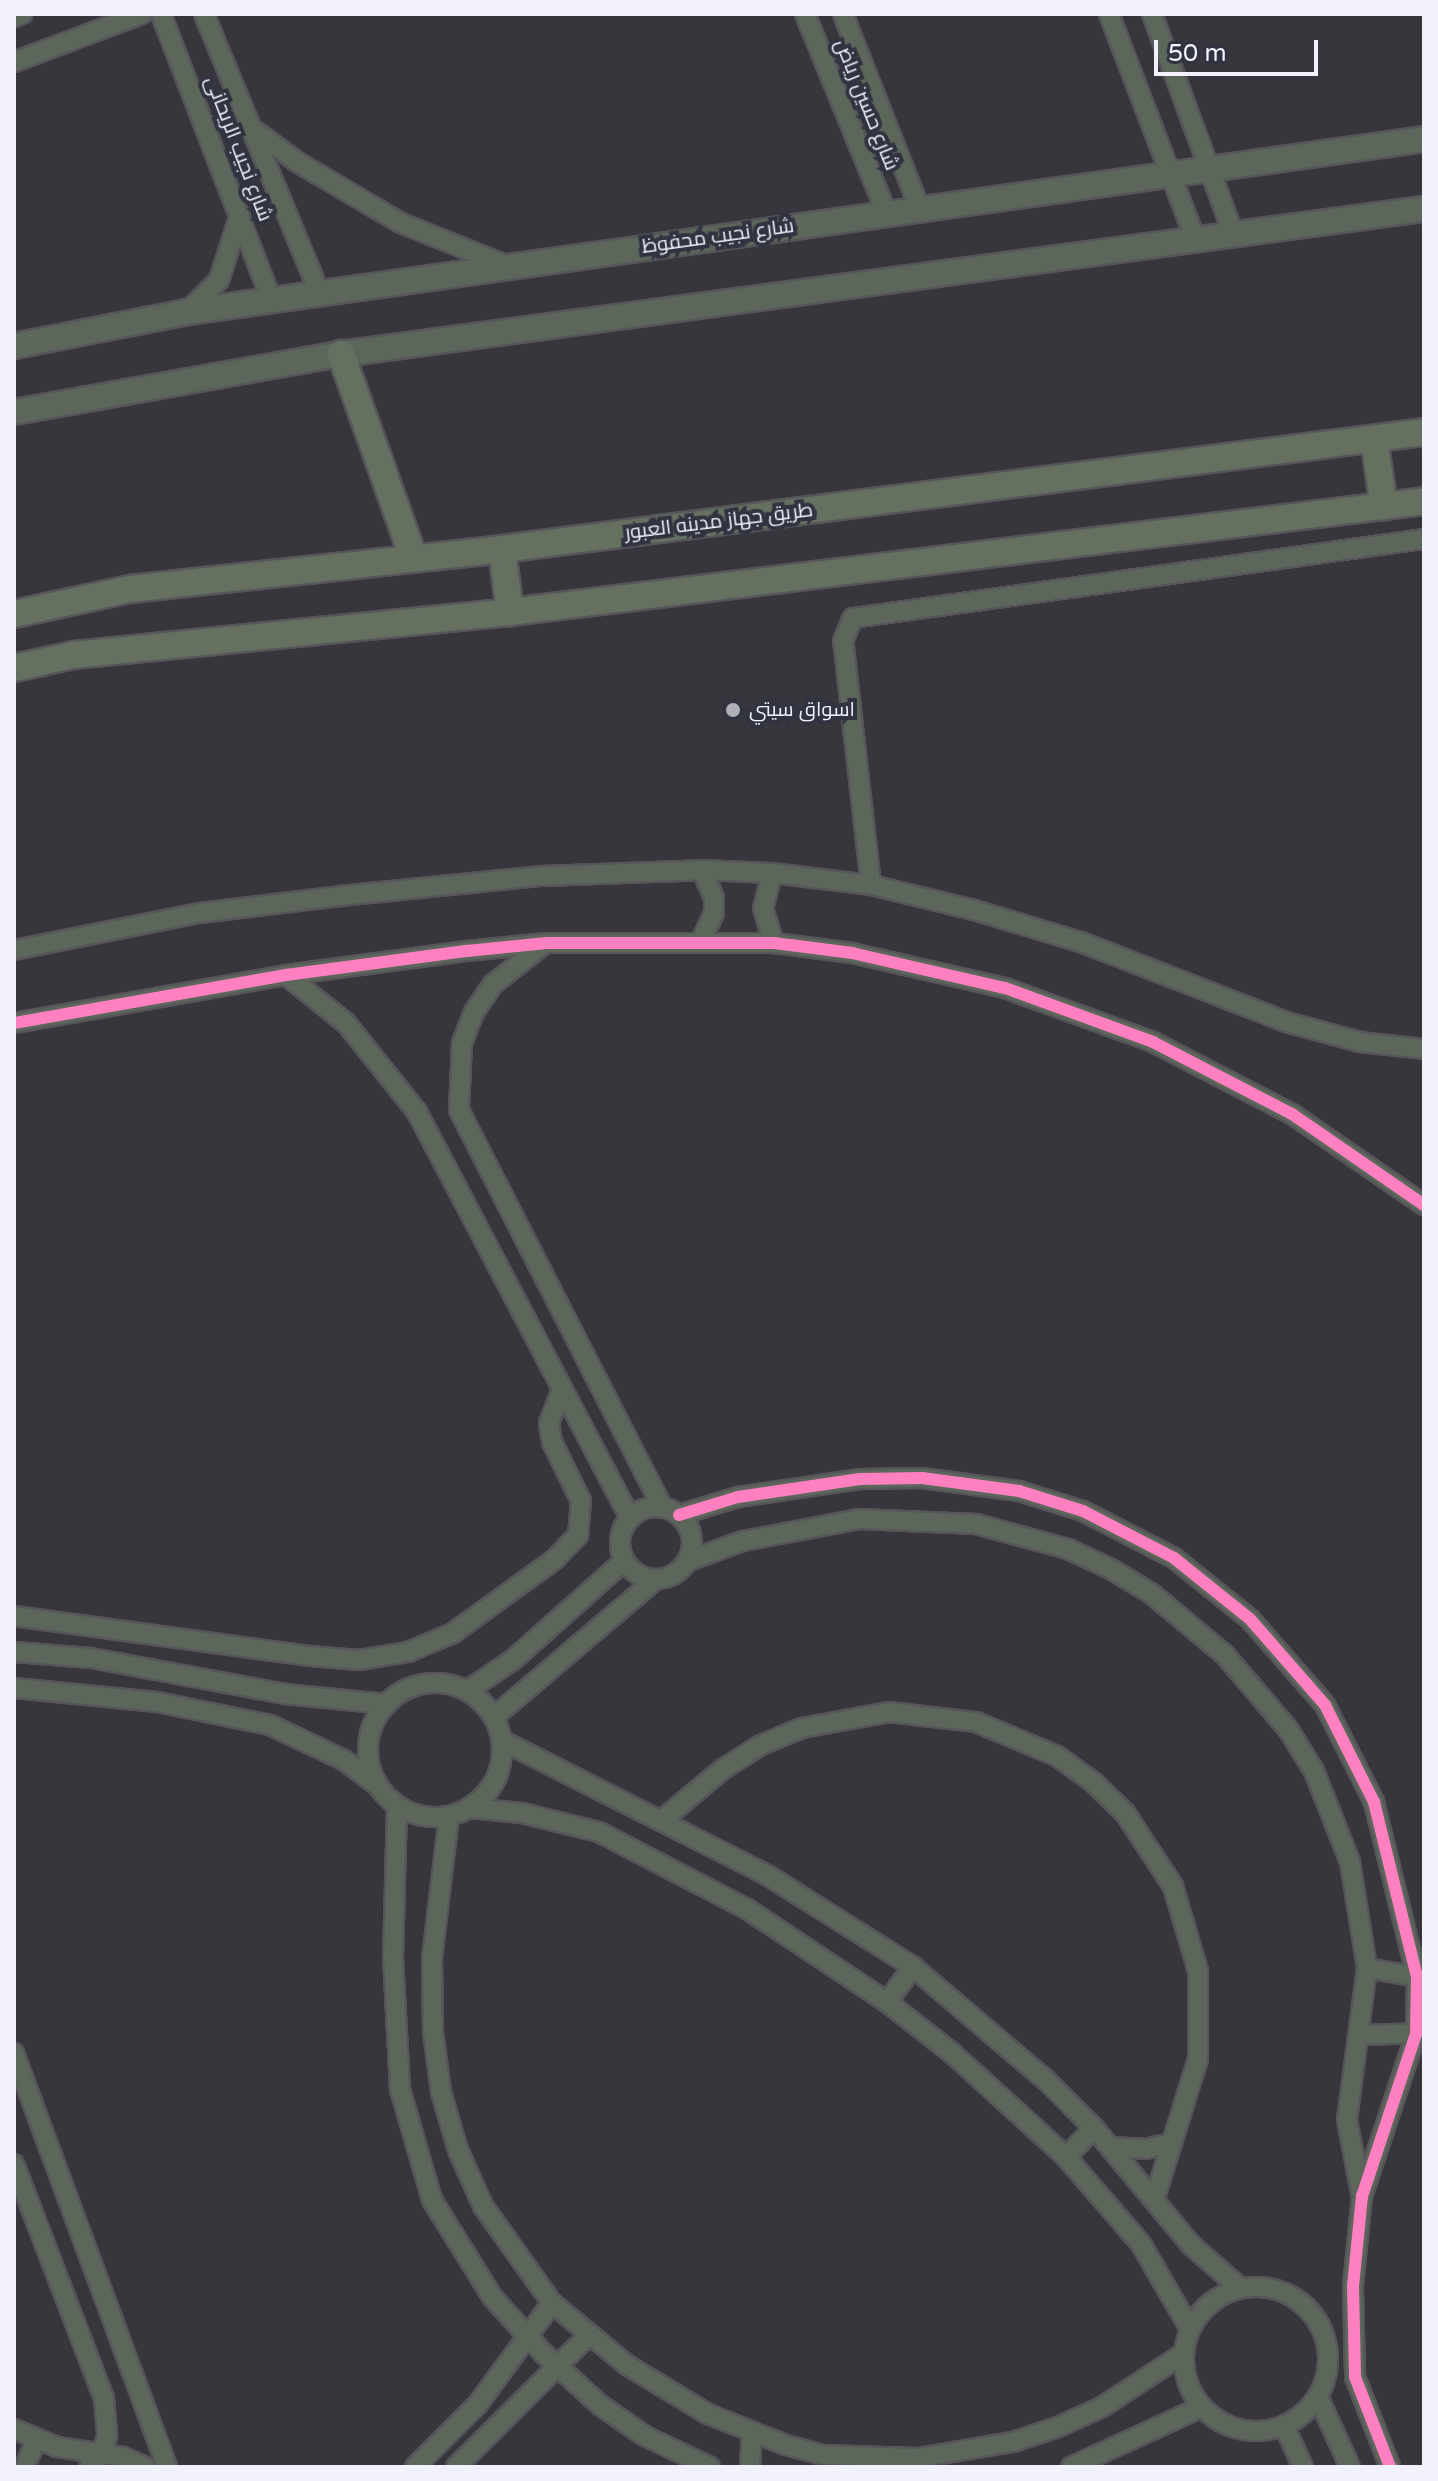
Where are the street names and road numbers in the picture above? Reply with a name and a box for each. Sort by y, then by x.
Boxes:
street label: شارع حسين رياض [829,36,903,174]
street label: شارع نجيب الريحانى [199,73,277,225]
street label: شارع نجيب محفوظ [640,214,796,260]
street label: طريق جهاز مدينه العبور [624,499,814,545]

